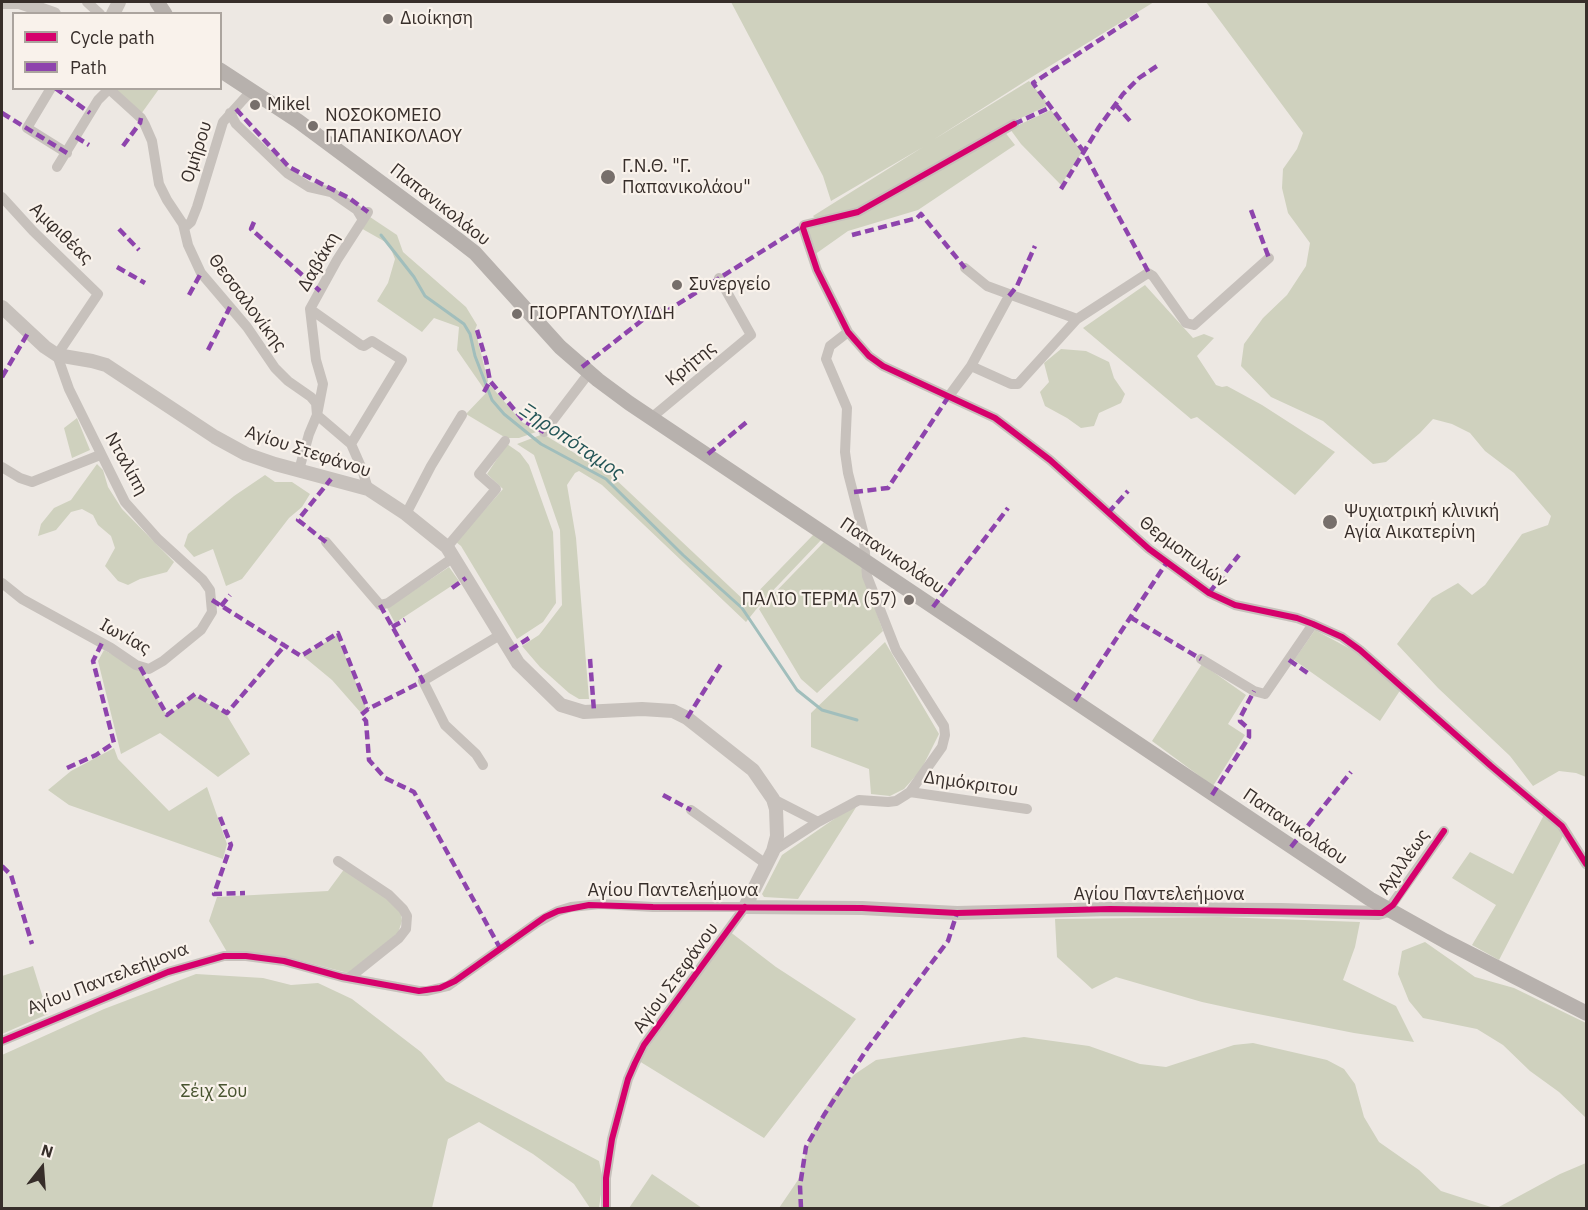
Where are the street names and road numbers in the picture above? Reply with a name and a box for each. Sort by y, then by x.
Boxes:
street label: Ομήρου [177,118,217,186]
street label: Παπανικολάου [386,159,494,251]
street label: Αμφιθέας [25,199,97,269]
street label: Δαβάκη [293,228,345,296]
street label: Θεσσαλονίκης [203,250,291,356]
street label: Κρήτης [661,337,721,391]
street label: Αγίου Στεφάνου [242,421,374,483]
street label: Νταλίπη [100,429,152,499]
street label: Θερμοπυλών [1135,512,1231,592]
street label: Παπανικολάου [836,513,948,599]
street label: Ιωνίας [96,614,154,660]
street label: Δημόκριτου [922,767,1020,801]
street label: Παπανικολάου [1239,784,1351,870]
street label: Αχιλλέως [1374,825,1434,899]
street label: Αγίου Παντελεήμονα [587,880,759,902]
street label: Αγίου Παντελεήμονα [1073,884,1245,906]
street label: Αγίου Στεφάνου [629,919,723,1037]
street label: Αγίου Παντελεήμονα [24,938,192,1020]

